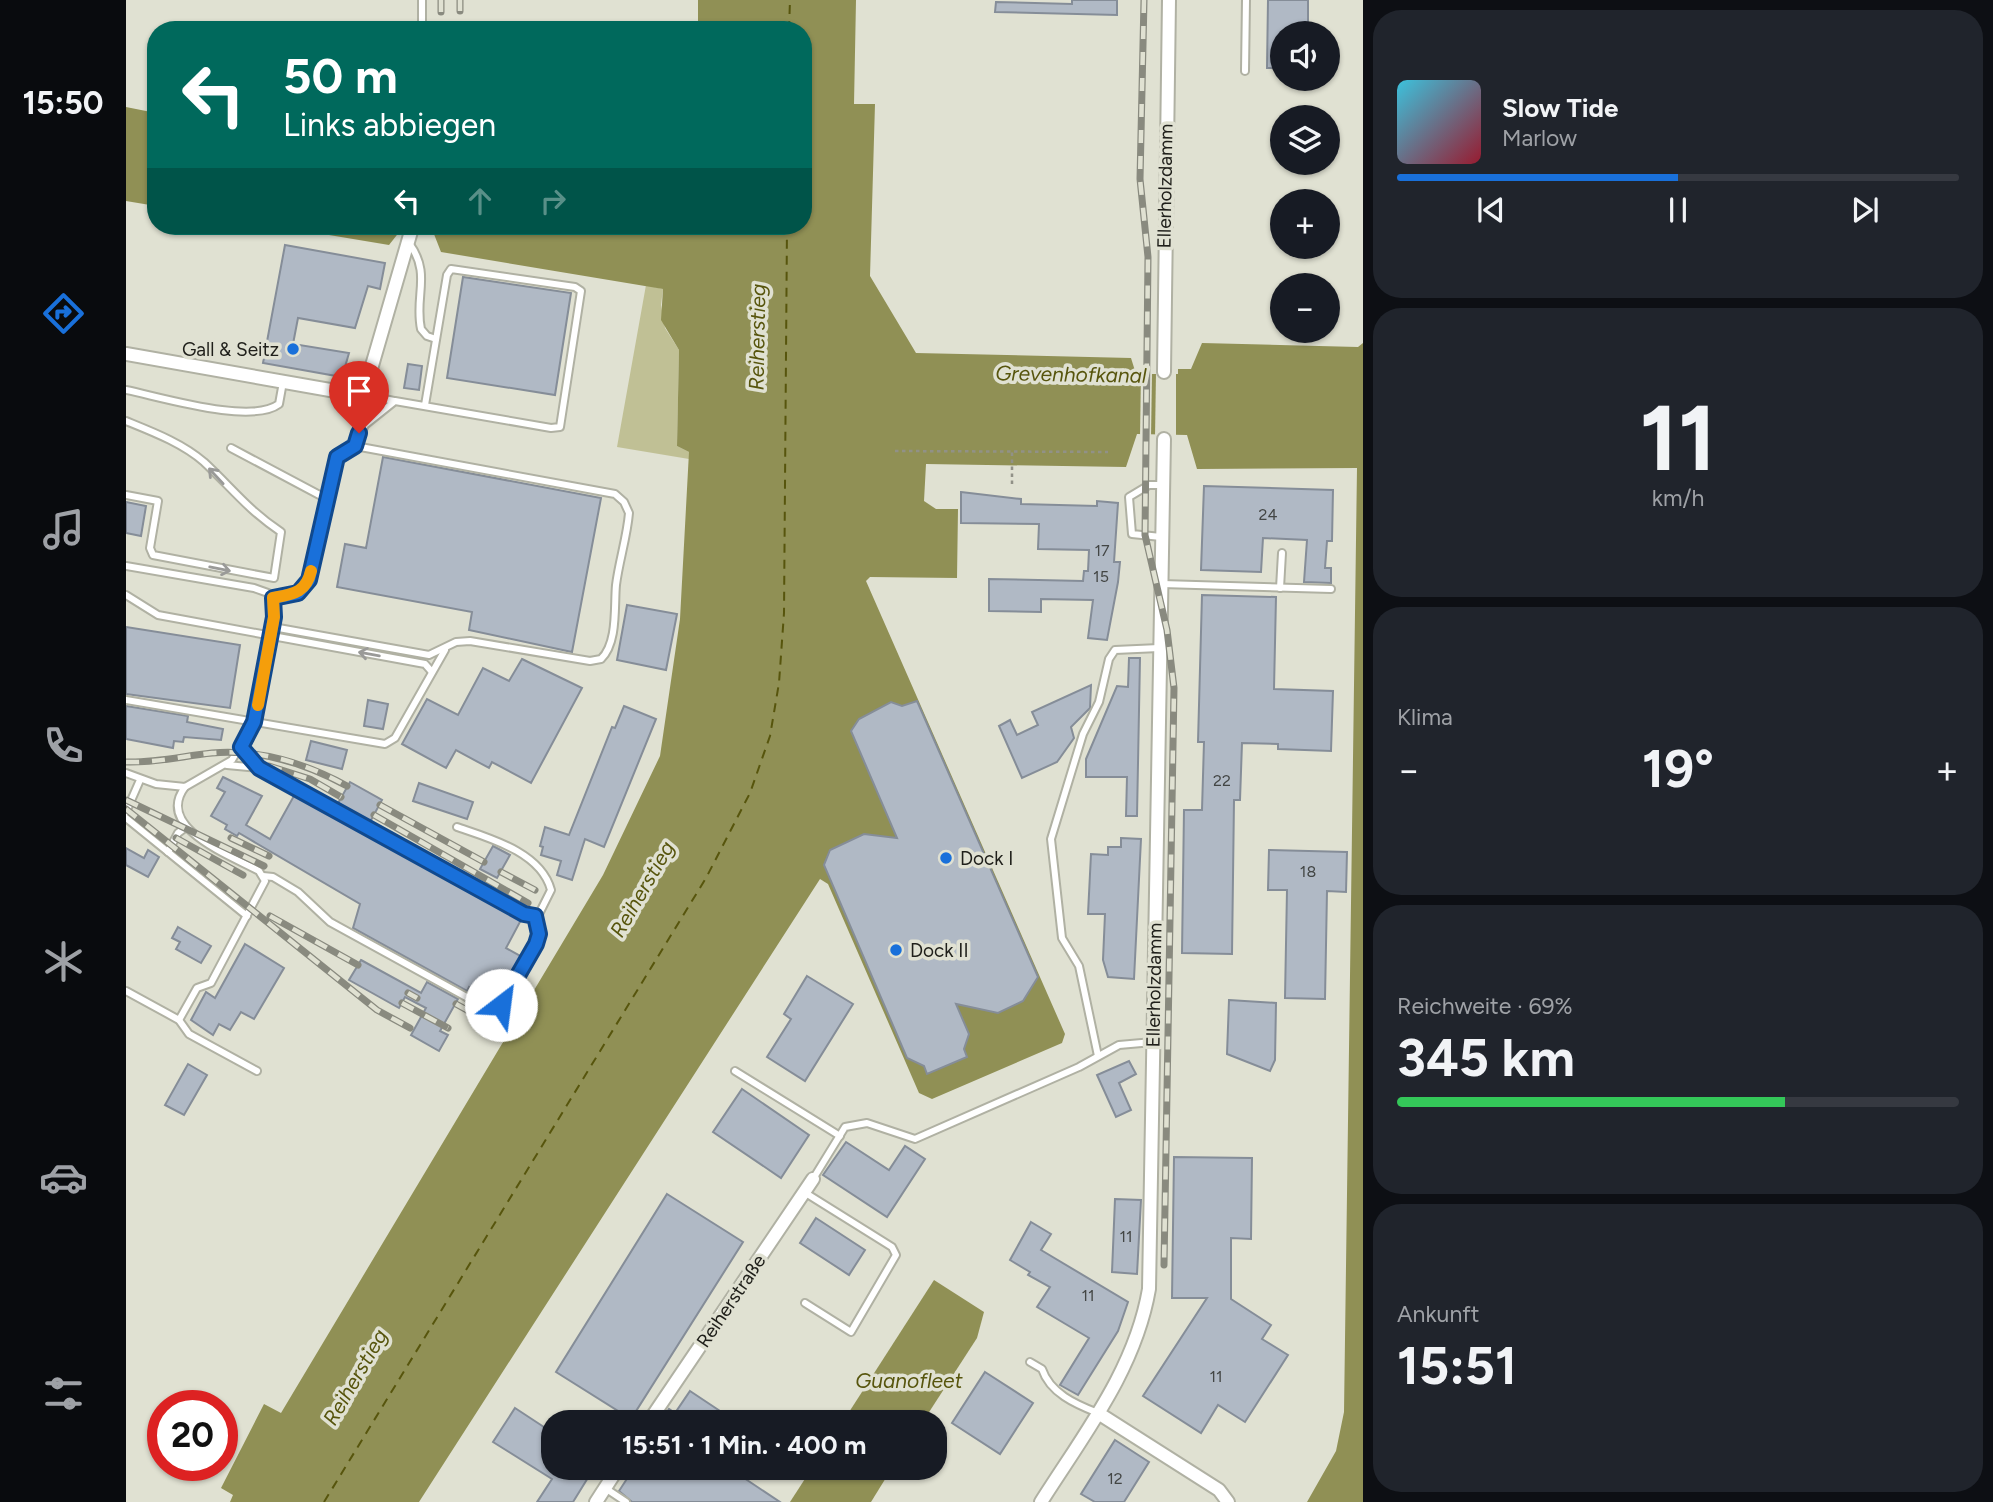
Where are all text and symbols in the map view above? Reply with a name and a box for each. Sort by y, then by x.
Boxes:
map controls [1270,21,1340,343]
button: sound [1270,21,1340,91]
text: 50 m [283,46,398,105]
icon: left [168,49,259,140]
text: 15:50 [22,84,104,122]
text: Slow Tide [1502,92,1618,124]
button: layers [1270,105,1340,175]
text: Links abbiegen [283,106,496,144]
street label: Ellerholzdamm [1152,123,1178,249]
text: Marlow [1502,124,1577,152]
icon: left [388,182,426,220]
icon: ahead [461,182,499,220]
icon: right [534,182,572,220]
button: + [1270,189,1340,259]
icon: previous [1472,191,1510,229]
icon: pause [1659,191,1697,229]
icon: next [1846,191,1884,229]
button: − [1270,273,1340,343]
water label: Reiherstieg [744,284,770,390]
icon: directions [39,289,88,338]
place label: Gall & Seitz [182,338,279,361]
marker: Gall & Seitz [285,341,301,357]
water label: Grevenhofkanal [995,360,1147,388]
pin [329,361,389,433]
icon: arrive [340,372,378,410]
text: 11 [1640,384,1716,493]
one-way arrow [208,468,225,485]
text: km/h [1652,484,1704,512]
icon: music [39,505,88,554]
house number: 24 [1259,505,1277,524]
house number: 17 [1094,541,1110,560]
one-way arrow [208,562,231,576]
house number: 15 [1093,567,1109,586]
one-way arrow [359,647,381,660]
text: Klima [1397,703,1453,731]
icon: phone [39,721,88,770]
text: 19° [1642,738,1714,800]
text: − [1397,747,1421,793]
text: + [1935,747,1959,793]
house number: 22 [1213,771,1231,790]
water label: Reiherstieg [605,837,679,941]
place label: Dock I [960,847,1013,870]
marker: Dock I [938,850,954,866]
house number: 18 [1300,862,1316,881]
street label: Ellerholzdamm [1141,922,1167,1048]
icon: climate [39,937,88,986]
place label: Dock II [910,939,969,962]
marker: Dock II [888,942,904,958]
position arrow [464,968,538,1042]
text: Reichweite · 69% [1397,992,1573,1020]
text: 345 km [1397,1027,1575,1089]
icon: car [39,1153,88,1202]
house number: 11 [1119,1227,1133,1246]
street label: Reiherstraße [691,1250,771,1352]
house number: 11 [1081,1286,1095,1305]
text: Ankunft [1397,1300,1479,1328]
water label: Reiherstieg [318,1325,392,1429]
text: 15:51 [1397,1335,1517,1397]
house number: 11 [1209,1367,1223,1386]
water label: Guanofleet [855,1368,964,1393]
icon: filters [39,1369,88,1418]
speed limit sign: 20 [147,1390,238,1481]
text: 15:51 · 1 Min. · 400 m [622,1429,866,1461]
house number: 12 [1107,1469,1123,1488]

